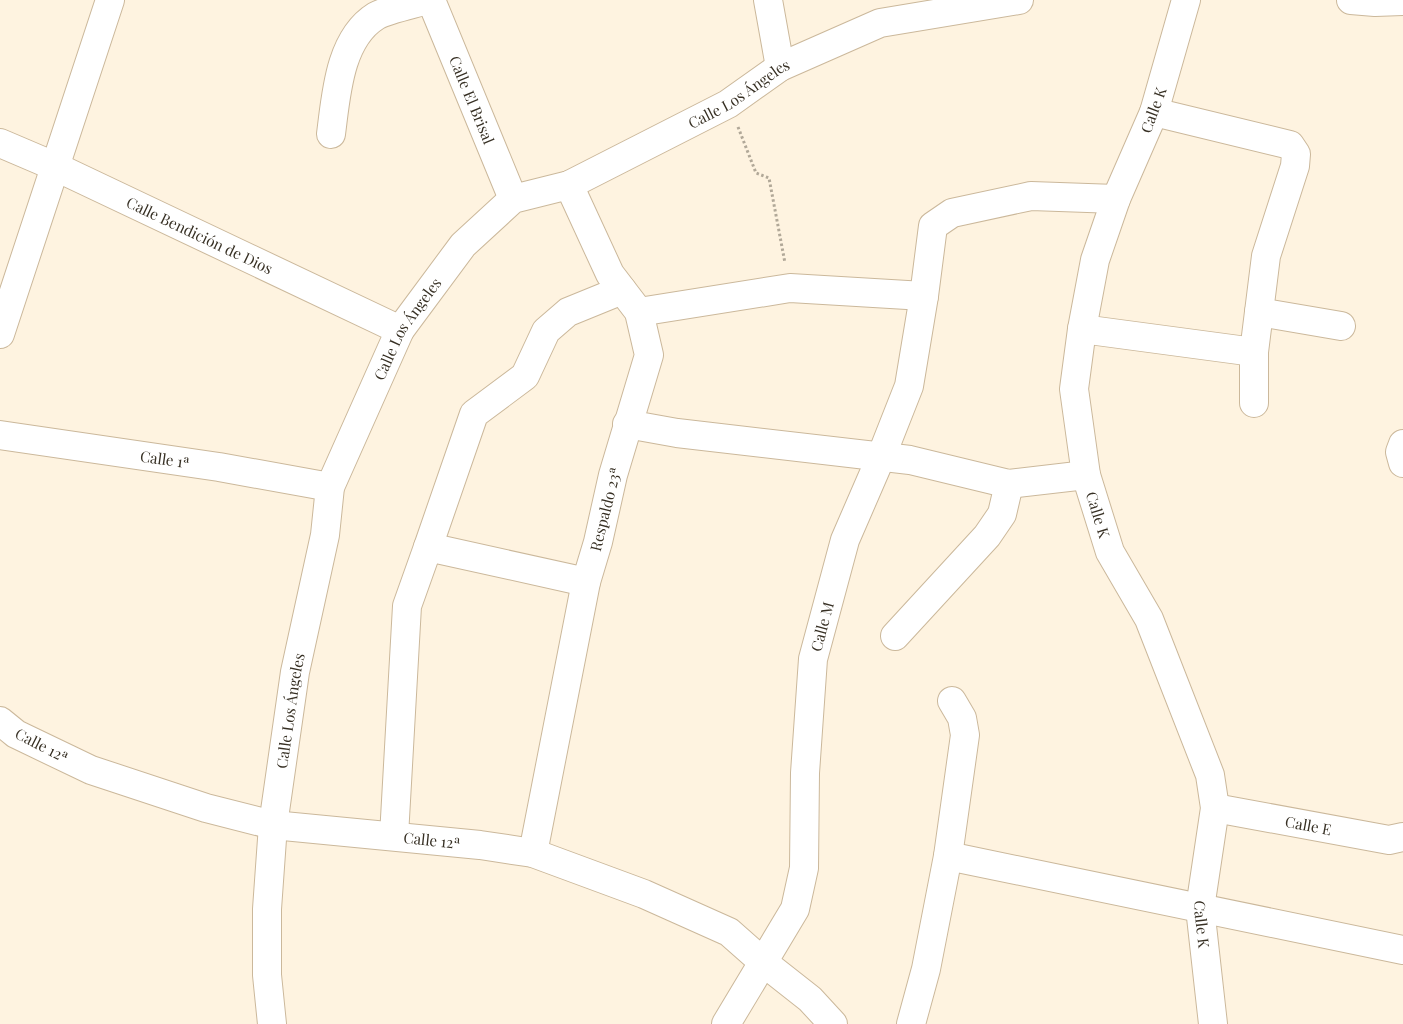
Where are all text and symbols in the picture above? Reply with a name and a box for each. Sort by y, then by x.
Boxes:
street label: Calle El Brisal [445,53,499,147]
street label: Calle Los Ángeles [685,54,792,133]
street label: Calle K [1136,84,1171,136]
street label: Calle Bendición de Dios [123,192,276,278]
street label: Calle Los Ángeles [369,274,445,383]
street label: Calle 1ª [139,446,191,472]
street label: Respaldo 23ª [585,465,625,553]
street label: Calle K [1082,489,1115,540]
street label: Calle M [805,599,838,654]
street label: Calle Los Ángeles [271,651,309,770]
street label: Calle 12ª [12,723,72,767]
street label: Calle E [1284,811,1333,839]
street label: Calle 12ª [402,827,462,853]
street label: Calle K [1190,899,1214,949]

